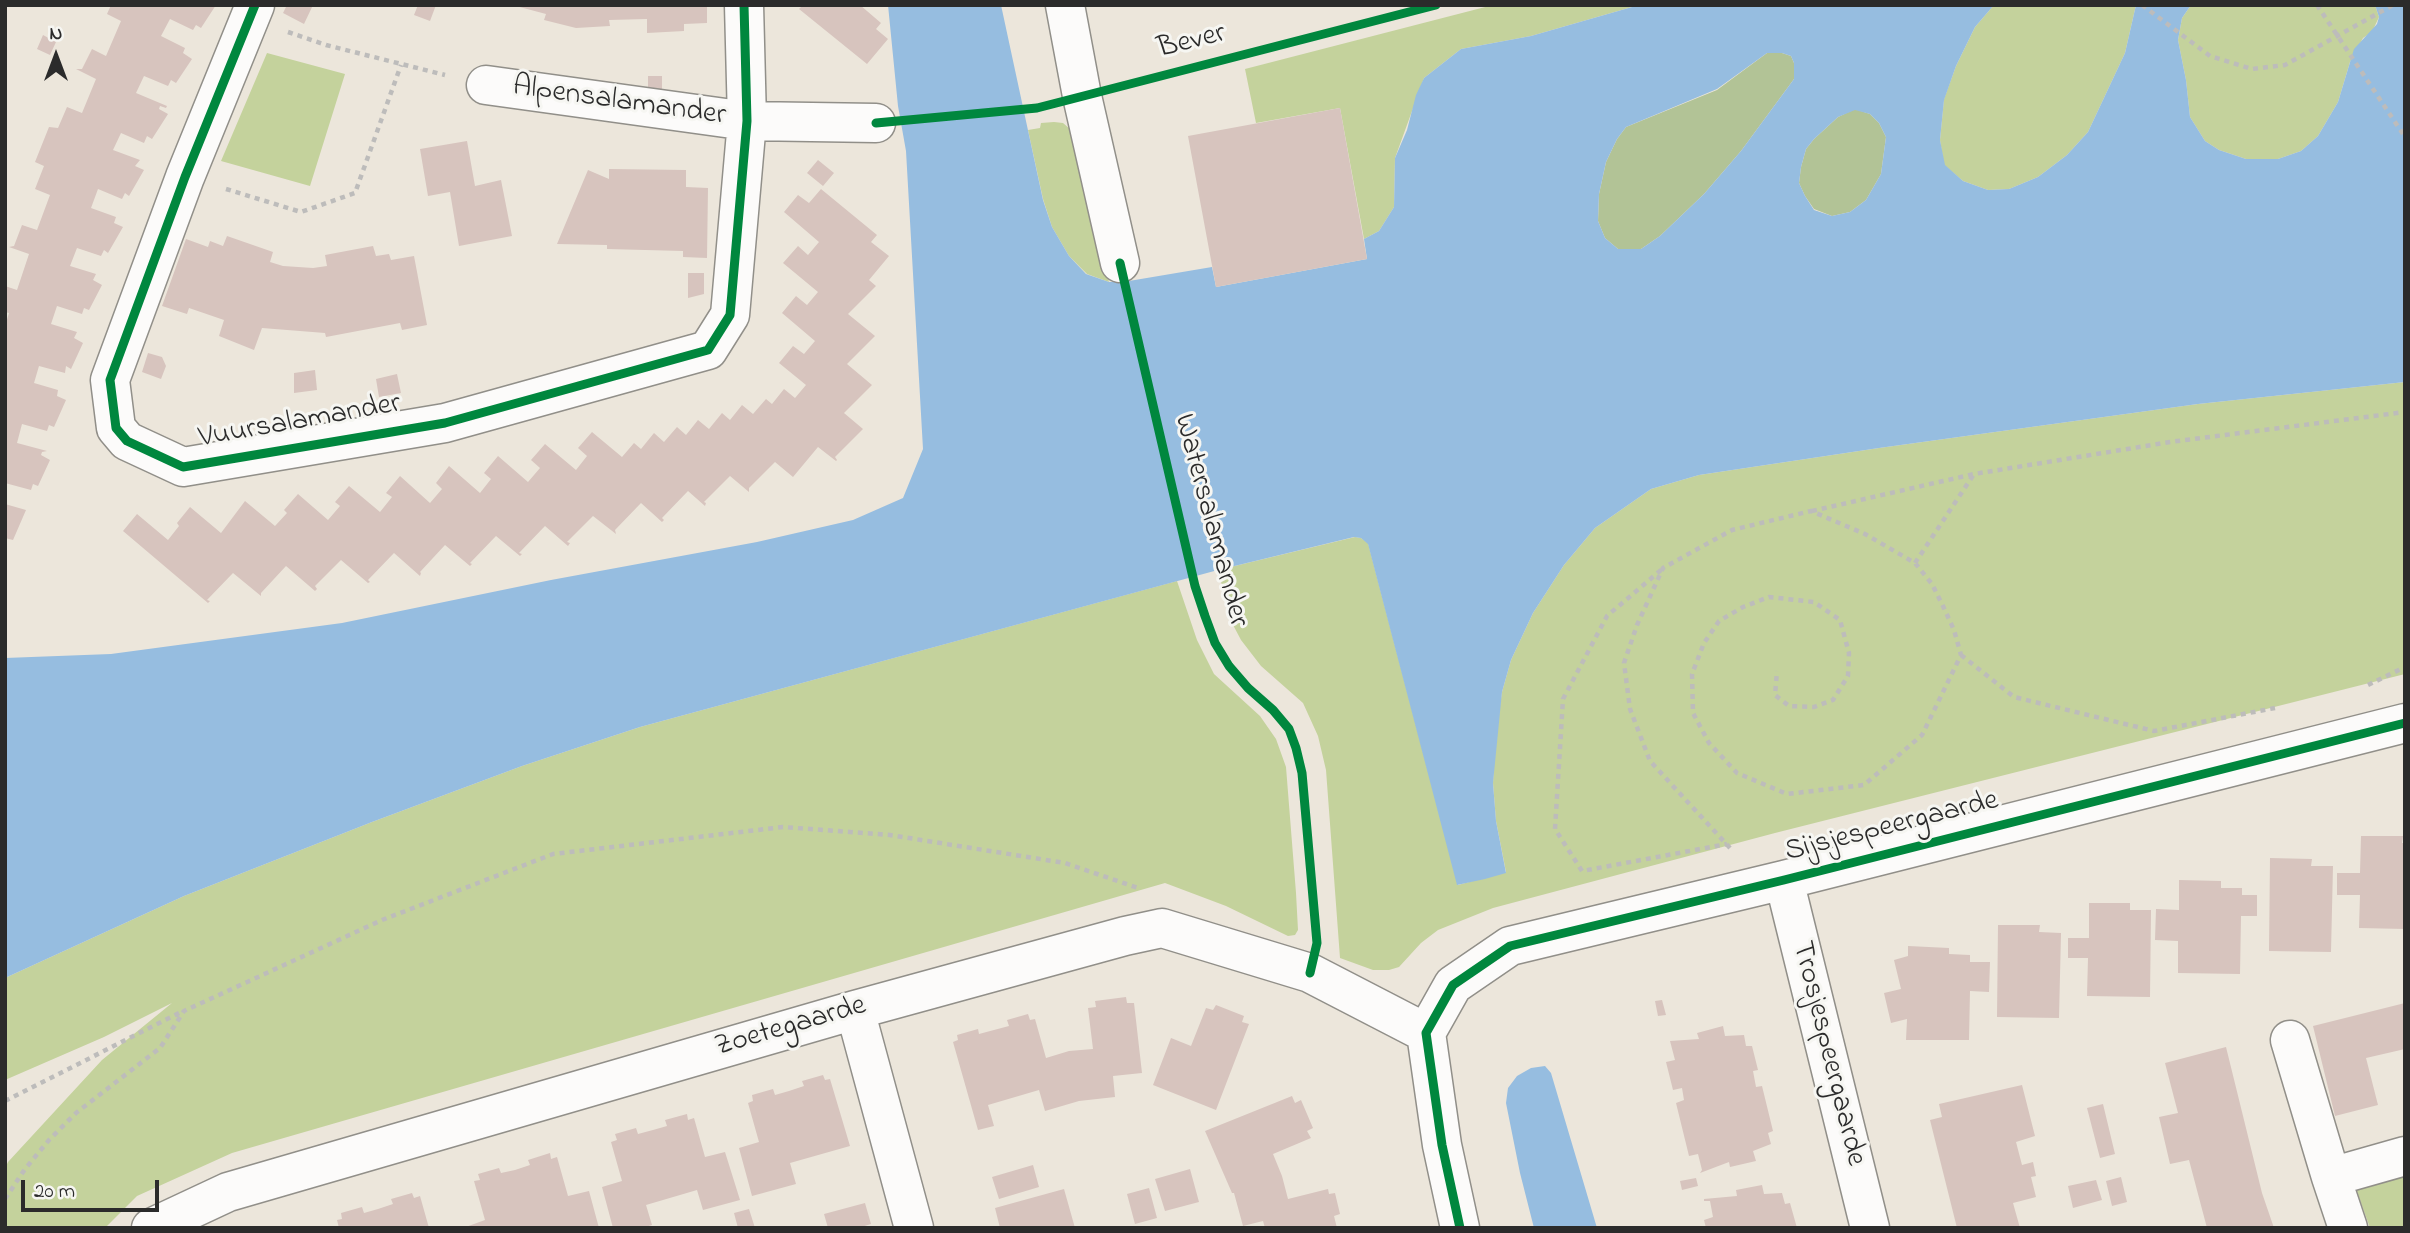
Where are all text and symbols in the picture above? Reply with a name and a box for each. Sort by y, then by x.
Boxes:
street label: Bever [1154,17,1230,69]
north arrow [21,21,91,91]
text: N [50,21,62,48]
street label: Alpensalamander [510,70,728,136]
street label: Vuursalamander [196,388,404,458]
street label: Watersalamander [1163,411,1255,631]
street label: Sijsjespeergaarde [1782,784,2002,872]
street label: Trosjespeergaarde [1782,938,1872,1170]
street label: Zoetegaarde [711,989,871,1067]
scale bar [24,1166,163,1210]
text: 20 m [34,1177,75,1207]

